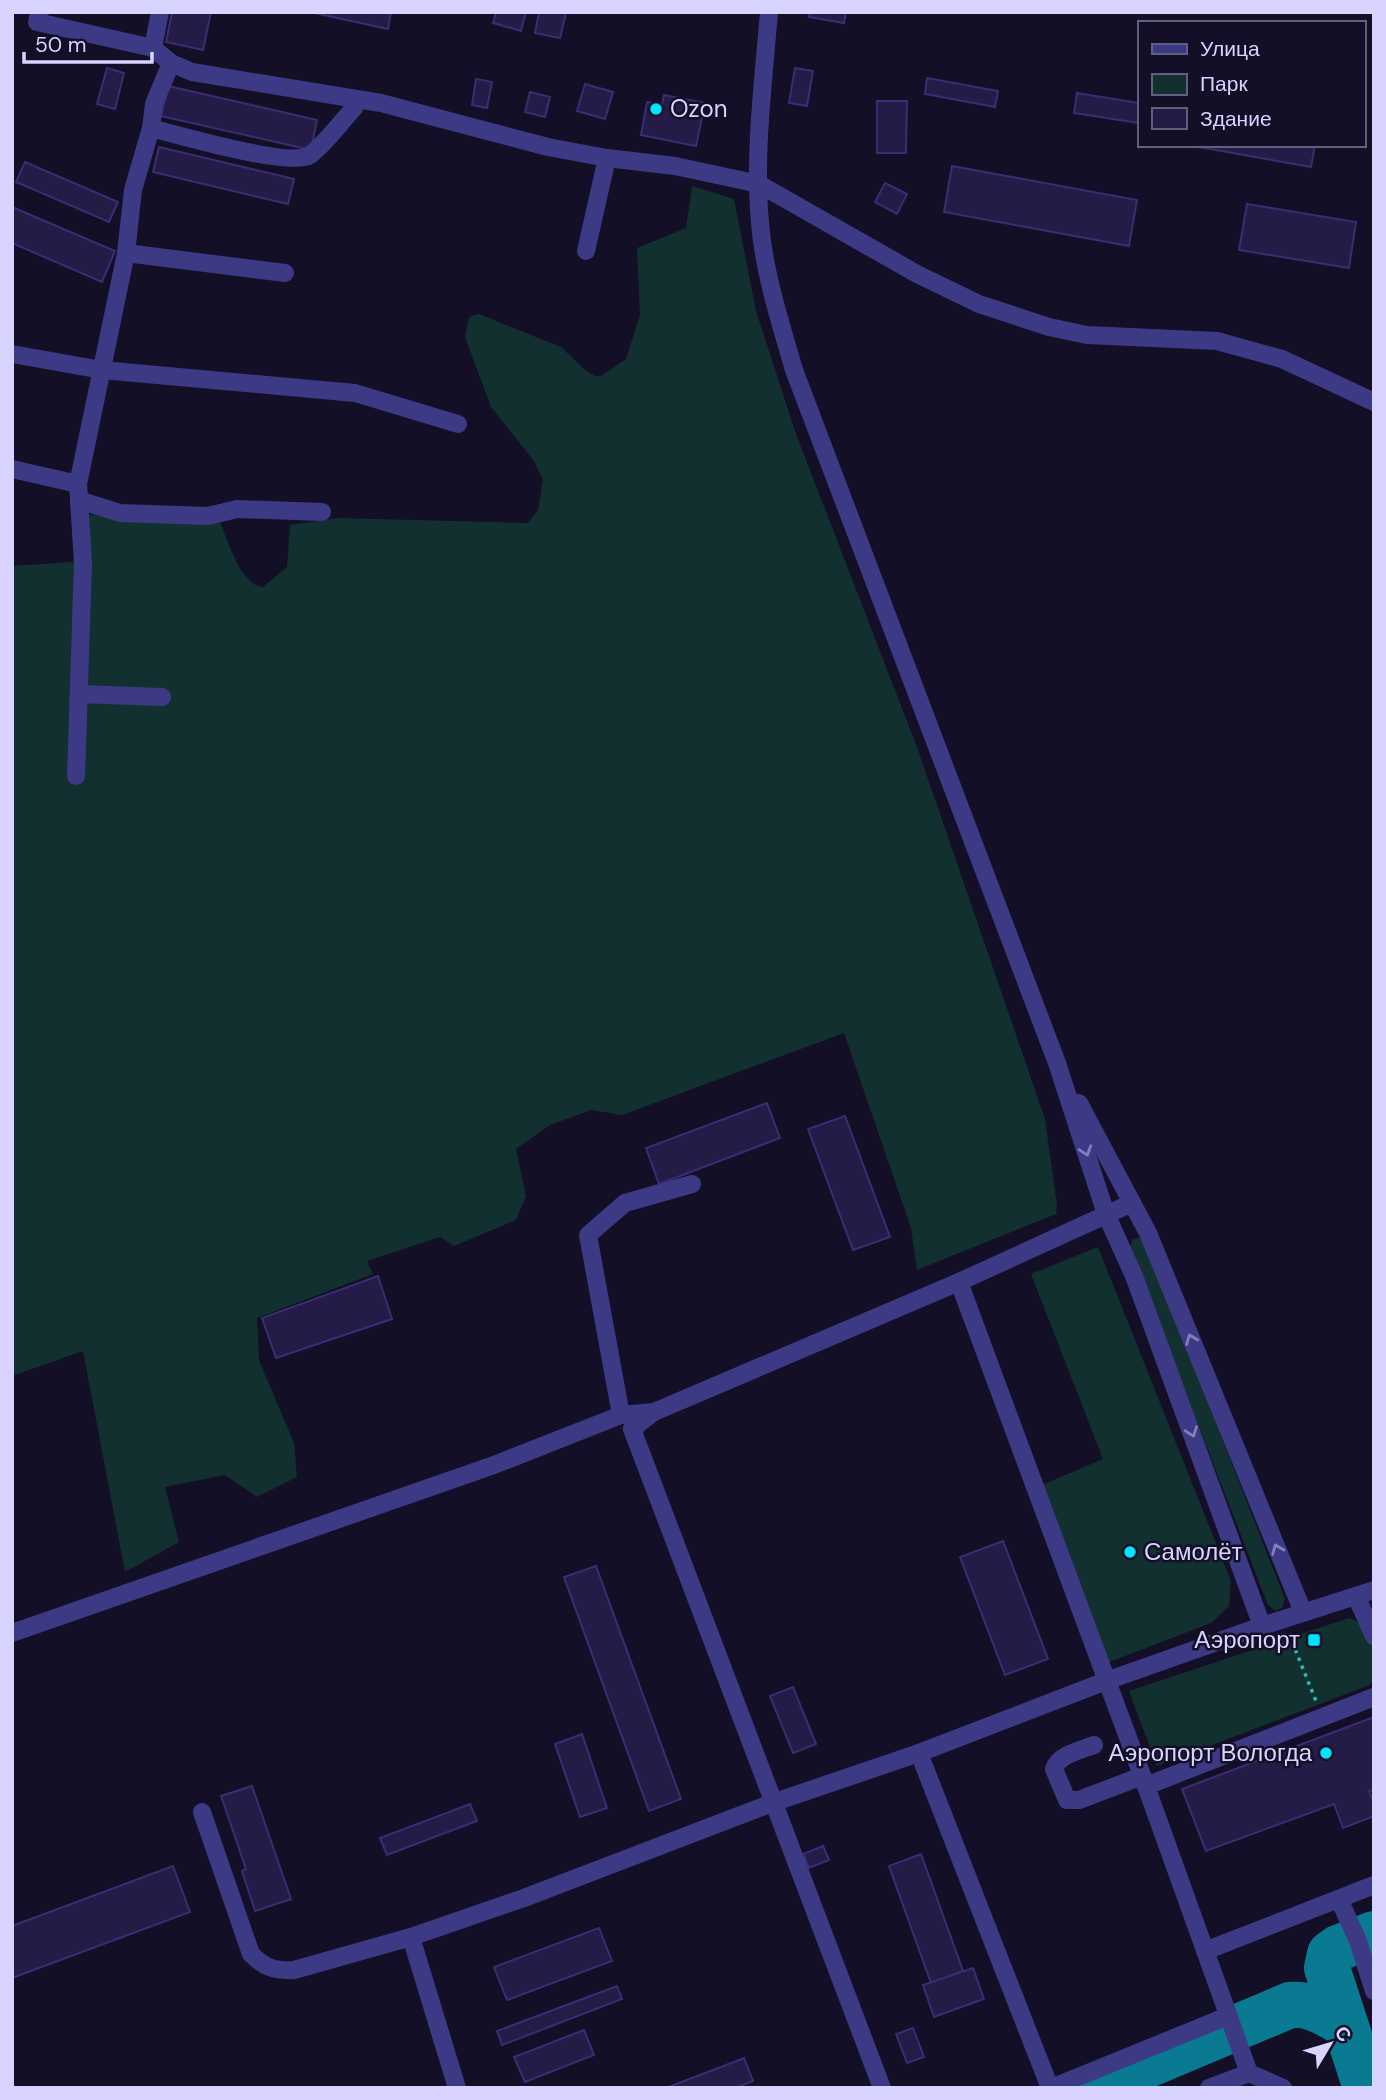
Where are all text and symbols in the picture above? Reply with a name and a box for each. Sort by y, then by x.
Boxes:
scale bar [24,21,152,65]
legend [1138,21,1365,147]
text: 50 m [35,31,86,59]
text: Улица [1200,35,1260,63]
text: Парк [1200,70,1248,98]
place label: Ozon [670,93,728,124]
marker: Ozon [648,101,664,117]
text: Здание [1200,105,1272,133]
one-way arrow [1078,1144,1092,1157]
one-way arrow [1186,1333,1200,1345]
one-way arrow [1183,1426,1197,1438]
place label: Самолёт [1144,1536,1243,1567]
marker: Самолёт [1122,1544,1138,1560]
one-way arrow [1272,1544,1286,1556]
place label: Аэропорт [1194,1624,1300,1655]
marker: Аэропорт [1306,1632,1322,1648]
place label: Аэропорт Вологда [1109,1737,1313,1768]
marker: Аэропорт Вологда [1318,1745,1334,1761]
north arrow [1295,2009,1365,2079]
text: С [1329,2021,1357,2047]

